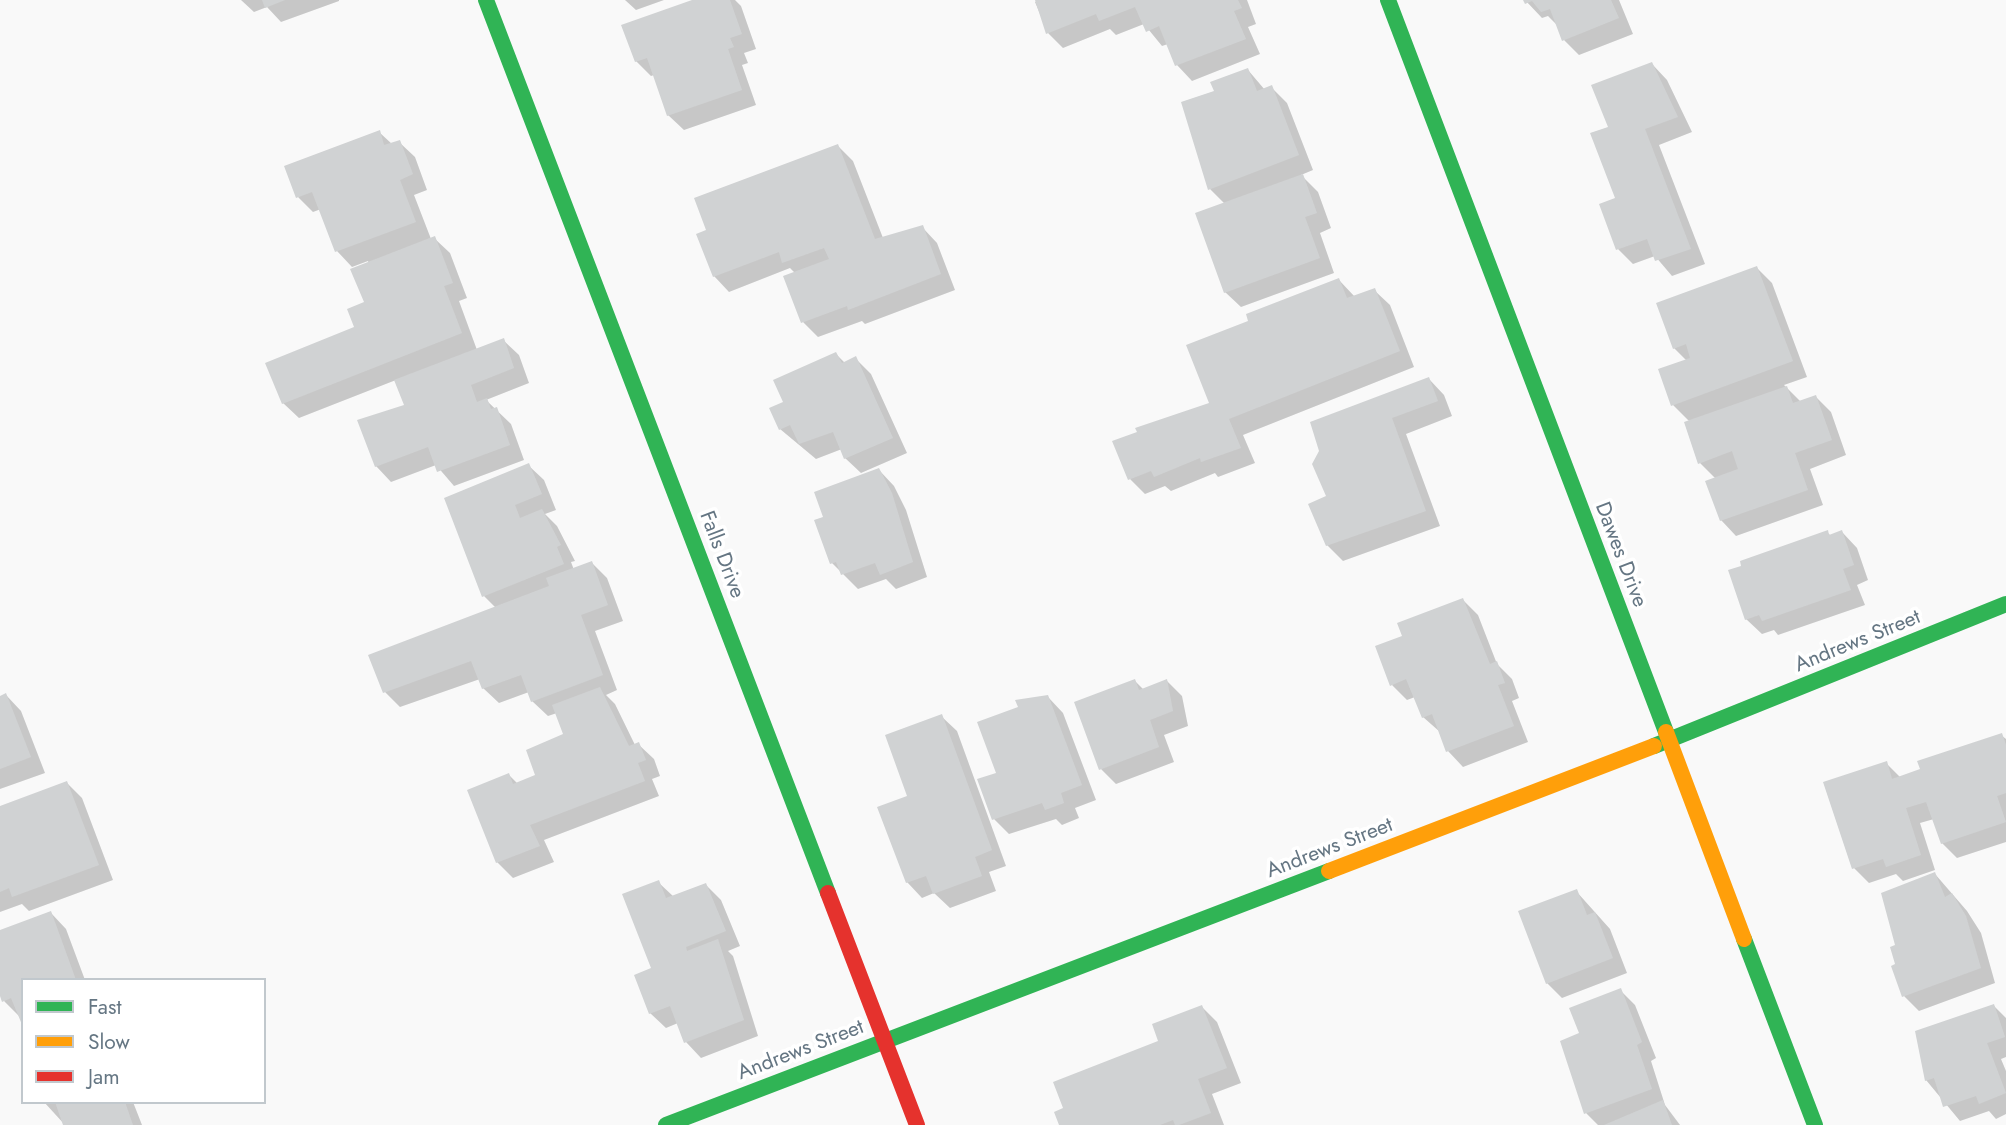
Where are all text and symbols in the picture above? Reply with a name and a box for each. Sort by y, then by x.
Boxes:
street label: Dawes Drive [1588,499,1652,611]
street label: Falls Drive [693,508,749,602]
street label: Andrews Street [1791,605,1925,679]
street label: Andrews Street [1263,813,1397,885]
legend [21,978,266,1104]
text: Fast [88,992,121,1022]
street label: Andrews Street [734,1015,868,1087]
text: Slow [88,1027,130,1057]
text: Jam [88,1062,120,1092]

